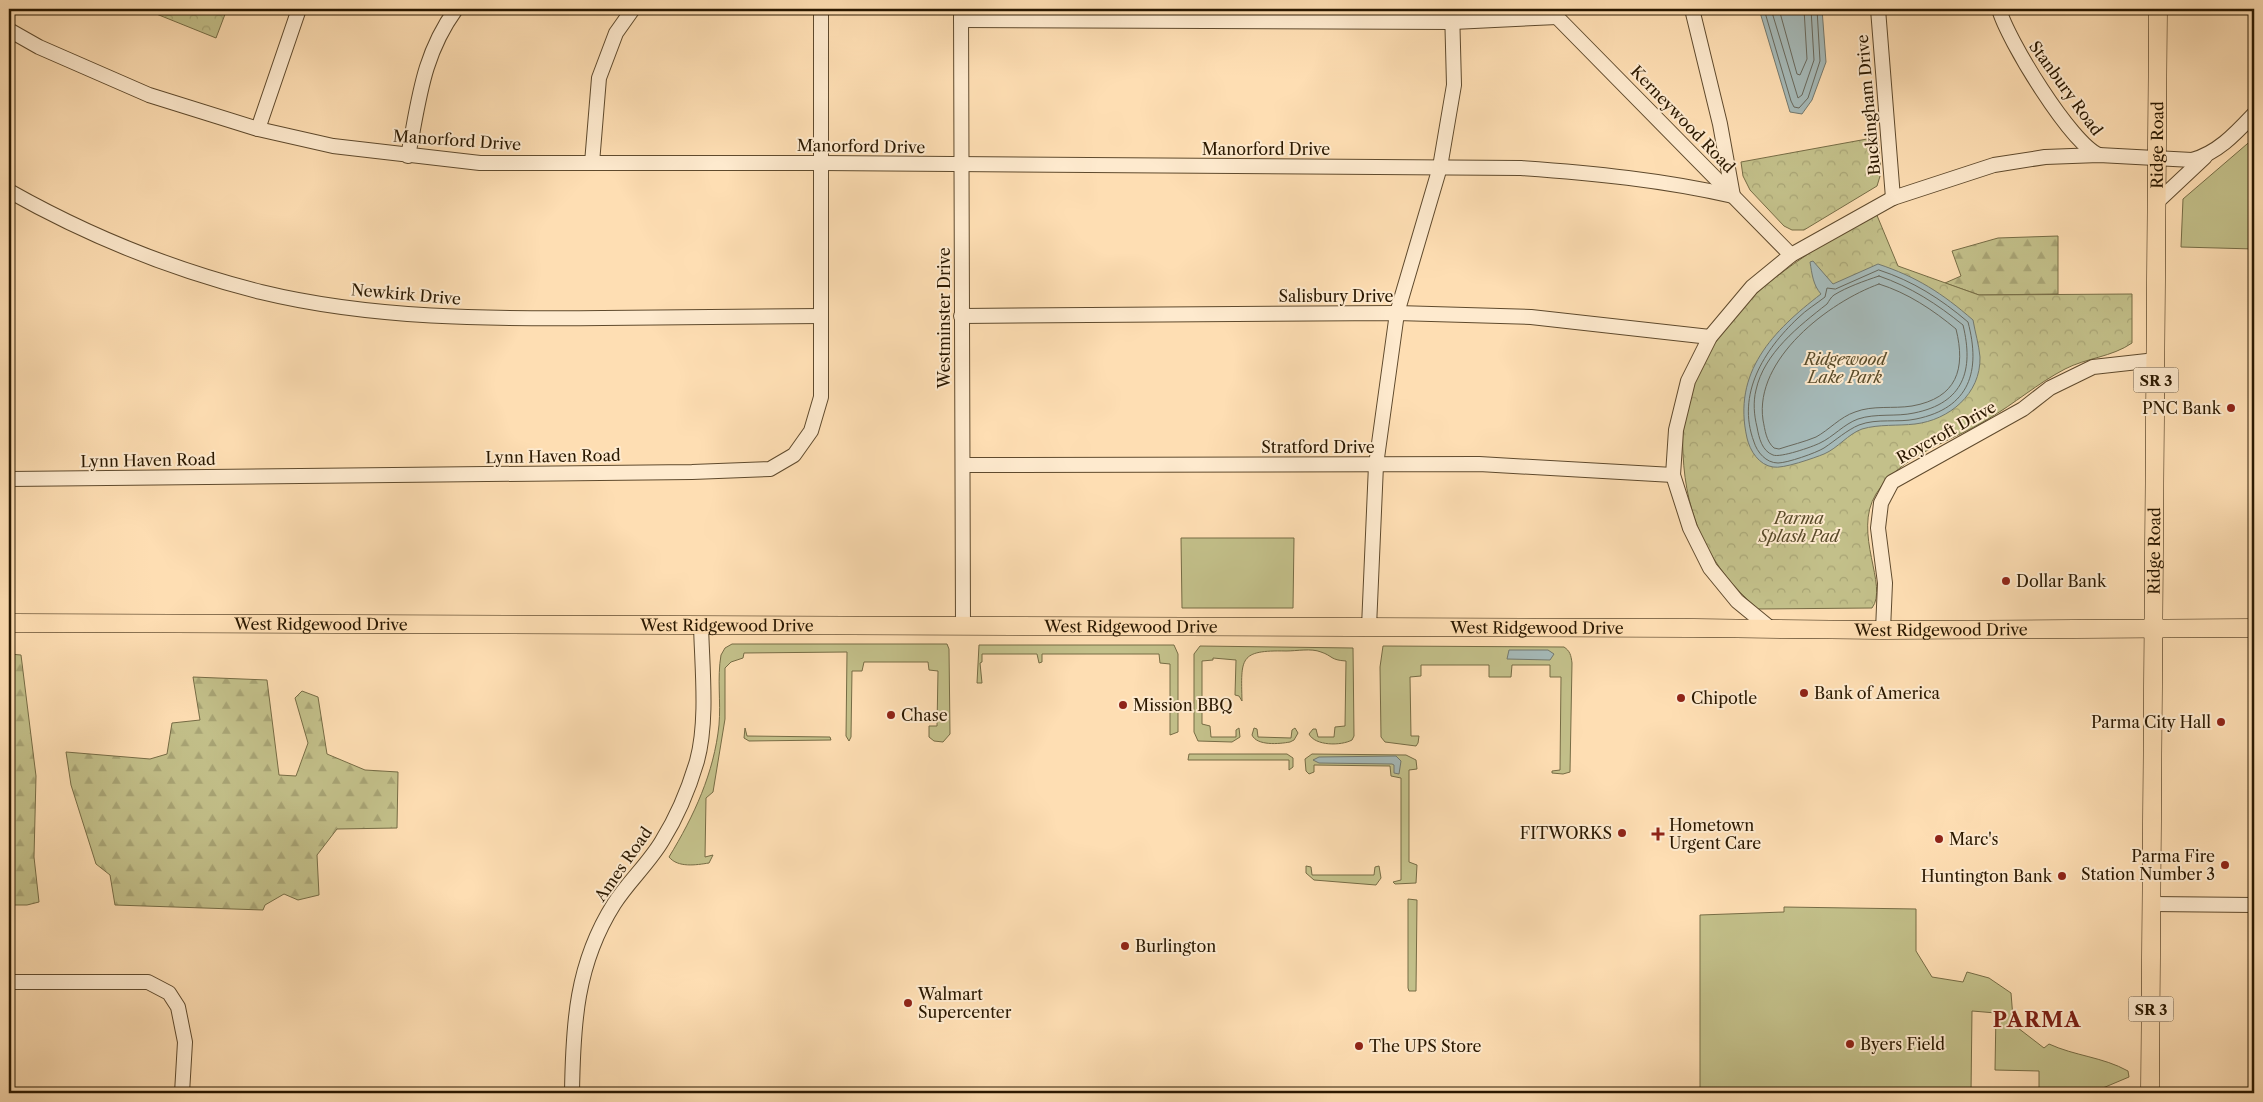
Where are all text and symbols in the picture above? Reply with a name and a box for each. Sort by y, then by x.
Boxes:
street label: Buckingham Drive [1852,34,1884,176]
street label: Stanbury Road [2025,37,2107,139]
street label: Kerneywood Road [1627,61,1739,177]
street label: Ridge Road [2147,101,2167,189]
street label: Manorford Drive [392,126,522,154]
street label: Manorford Drive [797,135,925,157]
street label: Manorford Drive [1202,139,1330,159]
street label: Westminster Drive [934,247,954,390]
street label: Newkirk Drive [350,279,462,309]
street label: Salisbury Drive [1278,286,1394,306]
park label: Ridgewood Lake Park [1802,349,1887,387]
road number: SR 3 [2134,368,2178,392]
street label: Roycroft Drive [1893,396,1999,468]
place label: PNC Bank [2142,398,2222,418]
marker: PNC Bank [2225,402,2237,414]
street label: Stratford Drive [1261,437,1375,457]
street label: Lynn Haven Road [485,445,621,467]
street label: Lynn Haven Road [80,449,216,471]
street label: Ridge Road [2144,507,2164,595]
park label: Parma Splash Pad [1758,508,1841,546]
place label: Dollar Bank [2016,571,2107,591]
marker: Dollar Bank [2000,575,2012,587]
street label: West Ridgewood Drive [233,614,408,634]
street label: West Ridgewood Drive [639,615,814,635]
street label: West Ridgewood Drive [1043,616,1218,637]
street label: West Ridgewood Drive [1449,617,1624,638]
street label: West Ridgewood Drive [1853,619,2028,640]
place label: Bank of America [1814,683,1941,703]
marker: Bank of America [1798,687,1810,699]
place label: Chipotle [1691,688,1757,708]
marker: Chipotle [1675,692,1687,704]
place label: Mission BBQ [1133,695,1233,715]
marker: Mission BBQ [1117,699,1129,711]
place label: Chase [901,705,948,725]
marker: Chase [885,709,897,721]
place label: Parma City Hall [2091,712,2211,732]
marker: Parma City Hall [2215,716,2227,728]
place label: Hometown Urgent Care [1669,815,1761,853]
street label: Ames Road [589,823,656,906]
place label: FITWORKS [1520,823,1612,843]
marker: FITWORKS [1616,827,1628,839]
marker: Hometown Urgent Care [1651,827,1665,841]
place label: Marc's [1949,829,1999,849]
marker: Marc's [1933,833,1945,845]
place label: Parma Fire Station Number 3 [2081,846,2215,884]
marker: Parma Fire Station Number 3 [2219,859,2231,871]
place label: Huntington Bank [1921,866,2053,886]
marker: Huntington Bank [2056,870,2068,882]
place label: Burlington [1135,936,1216,956]
marker: Burlington [1119,940,1131,952]
place label: Walmart Supercenter [917,984,1012,1022]
road number: SR 3 [2128,996,2174,1022]
marker: Walmart Supercenter [902,997,914,1009]
district label: PARMA [1992,1007,2082,1032]
place label: Byers Field [1860,1034,1945,1054]
place label: The UPS Store [1369,1036,1482,1056]
marker: Byers Field [1844,1038,1856,1050]
marker: The UPS Store [1353,1040,1365,1052]

